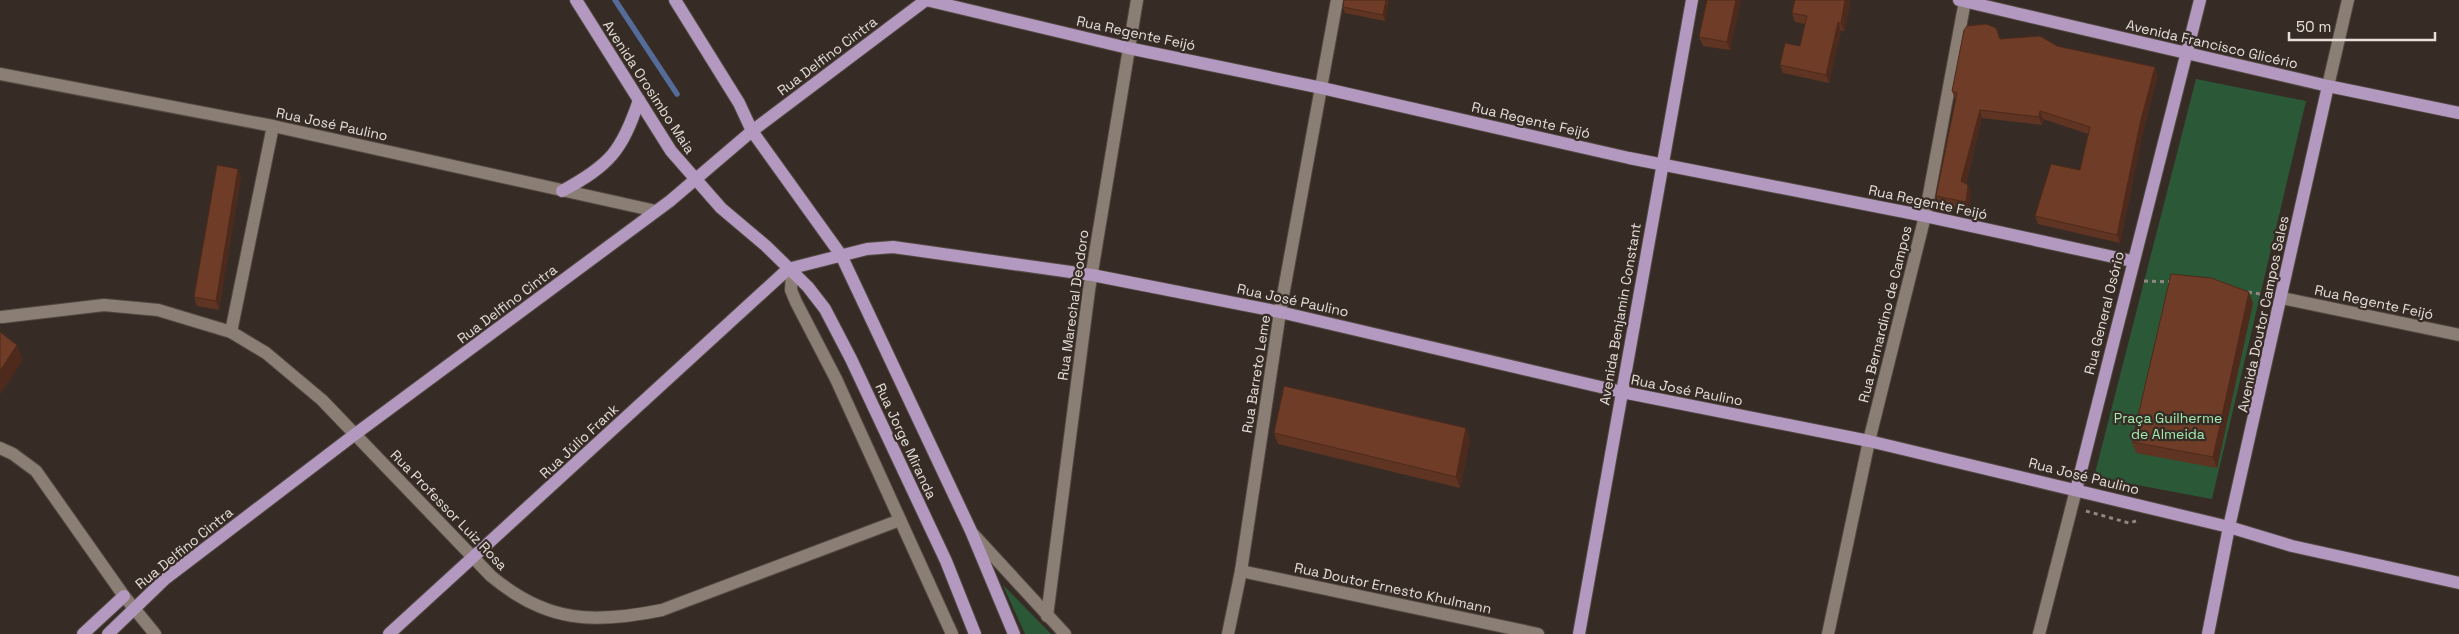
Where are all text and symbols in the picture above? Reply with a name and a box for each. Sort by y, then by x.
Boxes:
scale bar [2289,10,2435,42]
street label: Rua Regente Feijó [1075,12,1197,54]
street label: Rua Delfino Cintra [773,13,881,99]
street label: Avenida Francisco Glicério [2124,15,2300,73]
street label: Avenida Orosimbo Maia [599,17,699,157]
text: 50 m [2296,17,2331,36]
street label: Rua Regente Feijó [1470,98,1592,142]
street label: Rua José Paulino [275,103,389,145]
street label: Rua Regente Feijó [1867,181,1989,223]
street label: Avenida Doutor Campos Sales [2233,214,2293,414]
street label: Avenida Benjamin Constant [1595,221,1645,407]
street label: Rua Bernardino de Campos [1854,224,1916,404]
street label: Rua Marechal Deodoro [1054,228,1092,382]
street label: Rua General Osório [2080,250,2128,376]
street label: Rua Delfino Cintra [453,261,561,347]
street label: Rua José Paulino [1236,279,1350,321]
street label: Rua Regente Feijó [2313,281,2435,323]
street label: Rua Barreto Leme [1238,314,1274,434]
street label: Rua José Paulino [1629,370,1745,410]
street label: Rua Jorge Miranda [871,380,941,502]
street label: Rua Júlio Frank [536,400,623,482]
park label: Praça Guilherme de Almeida [2114,409,2222,443]
street label: Rua Professor Luiz Rosa [387,446,511,574]
street label: Rua José Paulino [2027,454,2141,498]
street label: Rua Delfino Cintra [132,503,236,593]
street label: Rua Doutor Ernesto Khulmann [1293,558,1493,618]

